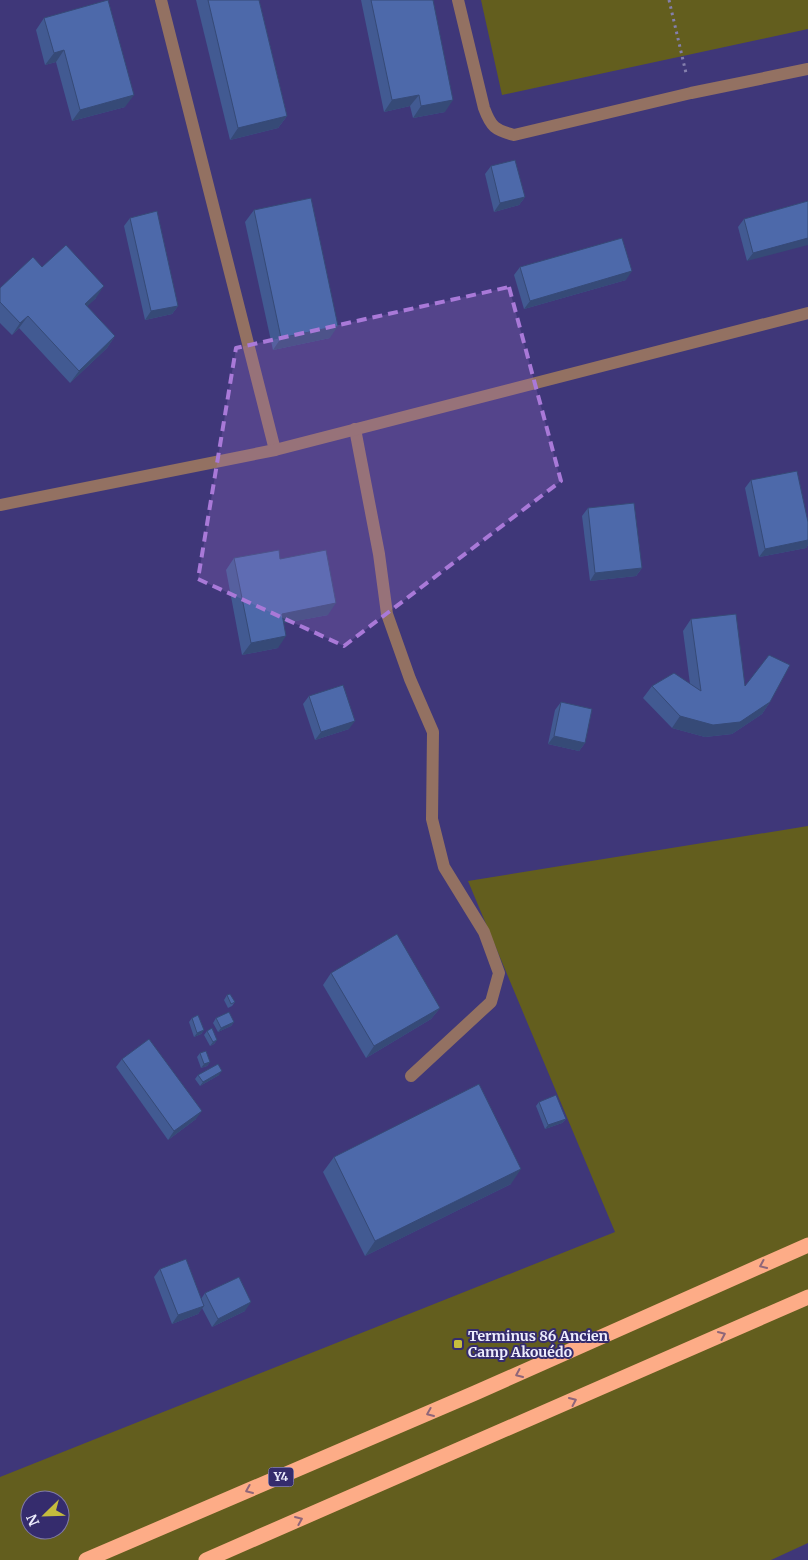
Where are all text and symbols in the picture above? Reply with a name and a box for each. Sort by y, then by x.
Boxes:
one-way arrow [759,1258,768,1269]
place label: Terminus 86 Ancien Camp Akouédo [468,1327,609,1361]
one-way arrow [717,1331,726,1342]
marker: Terminus 86 Ancien Camp Akouédo [452,1338,464,1350]
one-way arrow [515,1367,524,1378]
one-way arrow [568,1396,577,1407]
one-way arrow [426,1406,435,1417]
road number: Y4 [268,1468,294,1486]
one-way arrow [245,1484,254,1495]
north arrow [20,1490,70,1540]
text: N [23,1511,43,1529]
one-way arrow [294,1515,302,1525]

